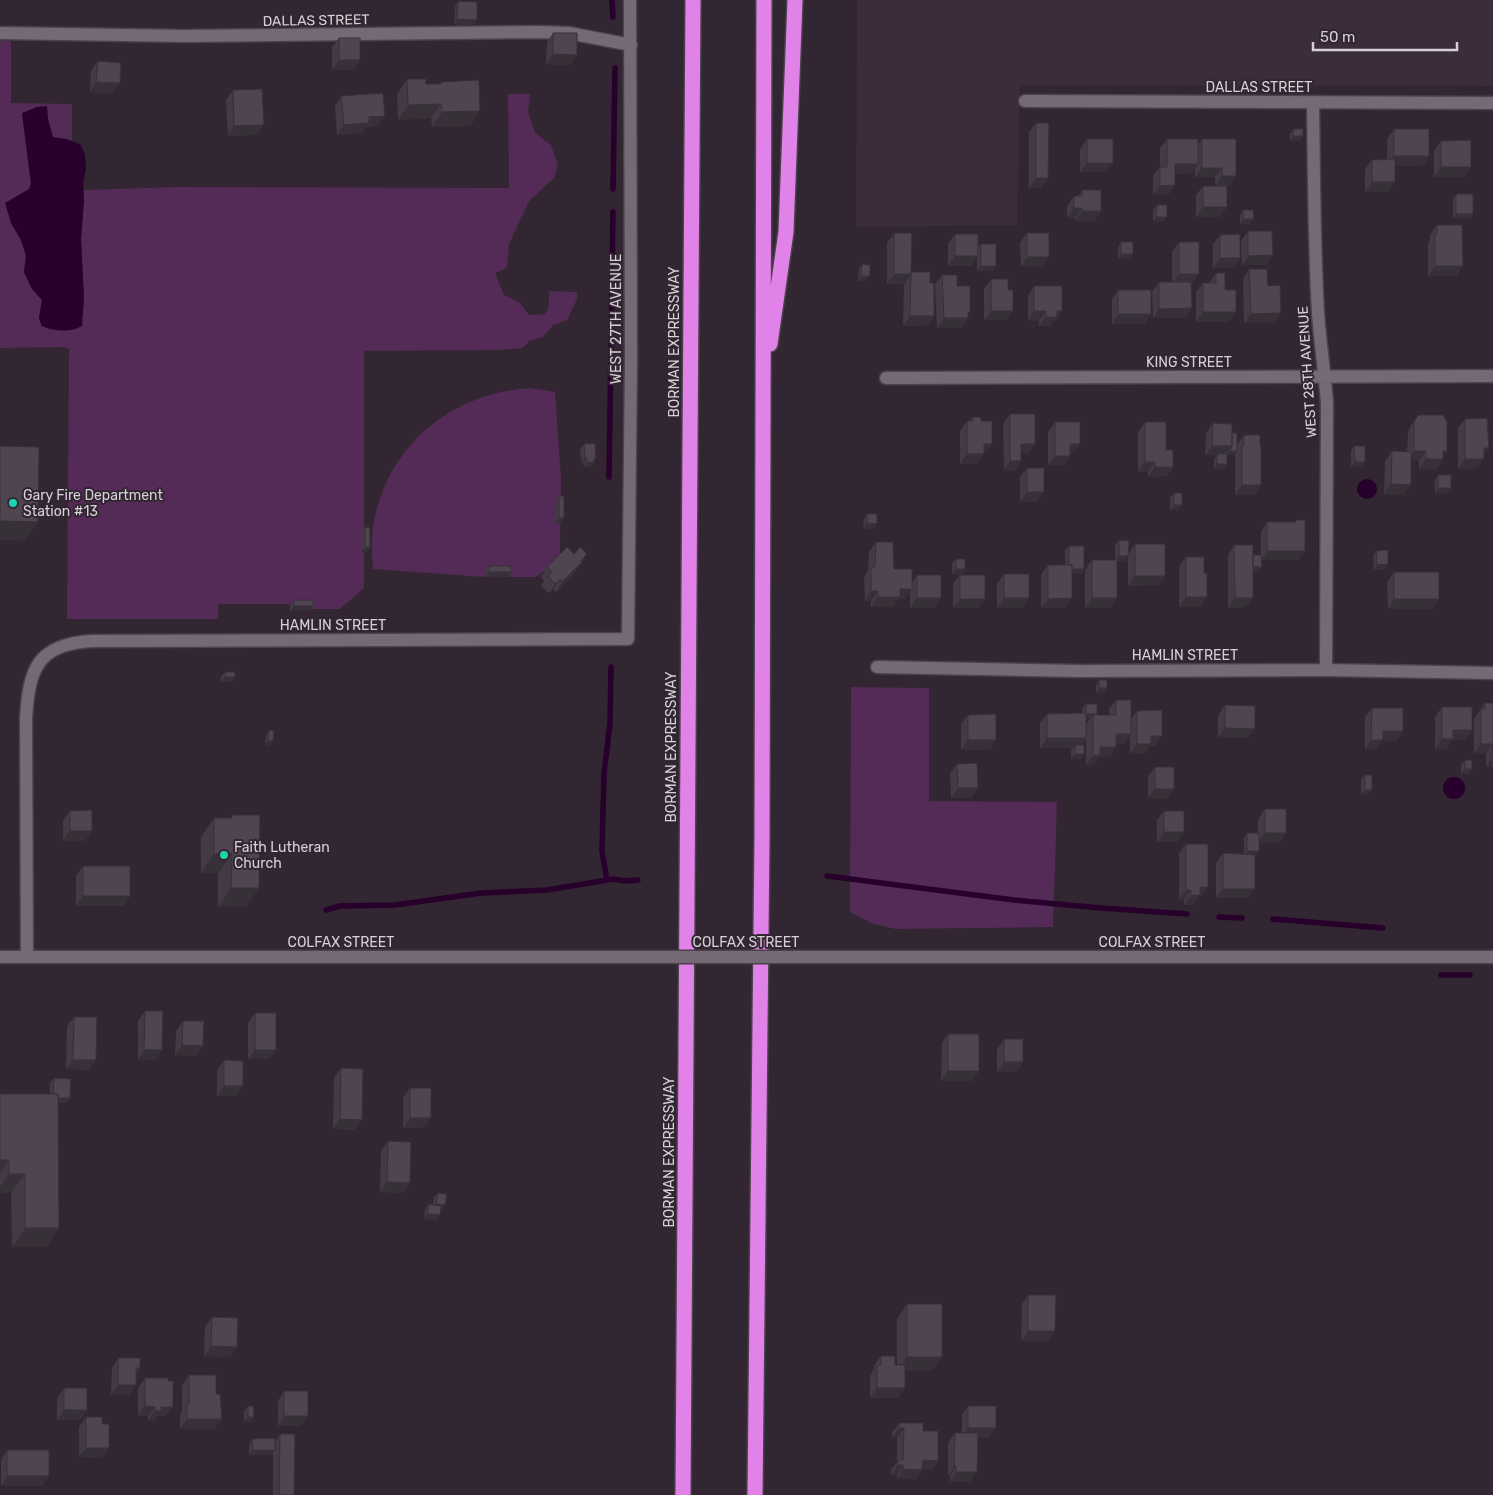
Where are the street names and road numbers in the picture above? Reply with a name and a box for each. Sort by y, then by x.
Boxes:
street label: DALLAS STREET [262,11,370,30]
street label: DALLAS STREET [1206,79,1312,96]
street label: WEST 27TH AVENUE [608,254,625,384]
street label: BORMAN EXPRESSWAY [666,266,683,418]
street label: WEST 28TH AVENUE [1294,305,1321,438]
street label: KING STREET [1146,354,1232,371]
street label: HAMLIN STREET [280,617,386,634]
street label: HAMLIN STREET [1132,647,1238,664]
street label: BORMAN EXPRESSWAY [663,671,680,823]
street label: COLFAX STREET [288,934,394,951]
street label: COLFAX STREET [693,934,799,951]
street label: COLFAX STREET [1099,934,1205,951]
street label: BORMAN EXPRESSWAY [661,1076,678,1228]

